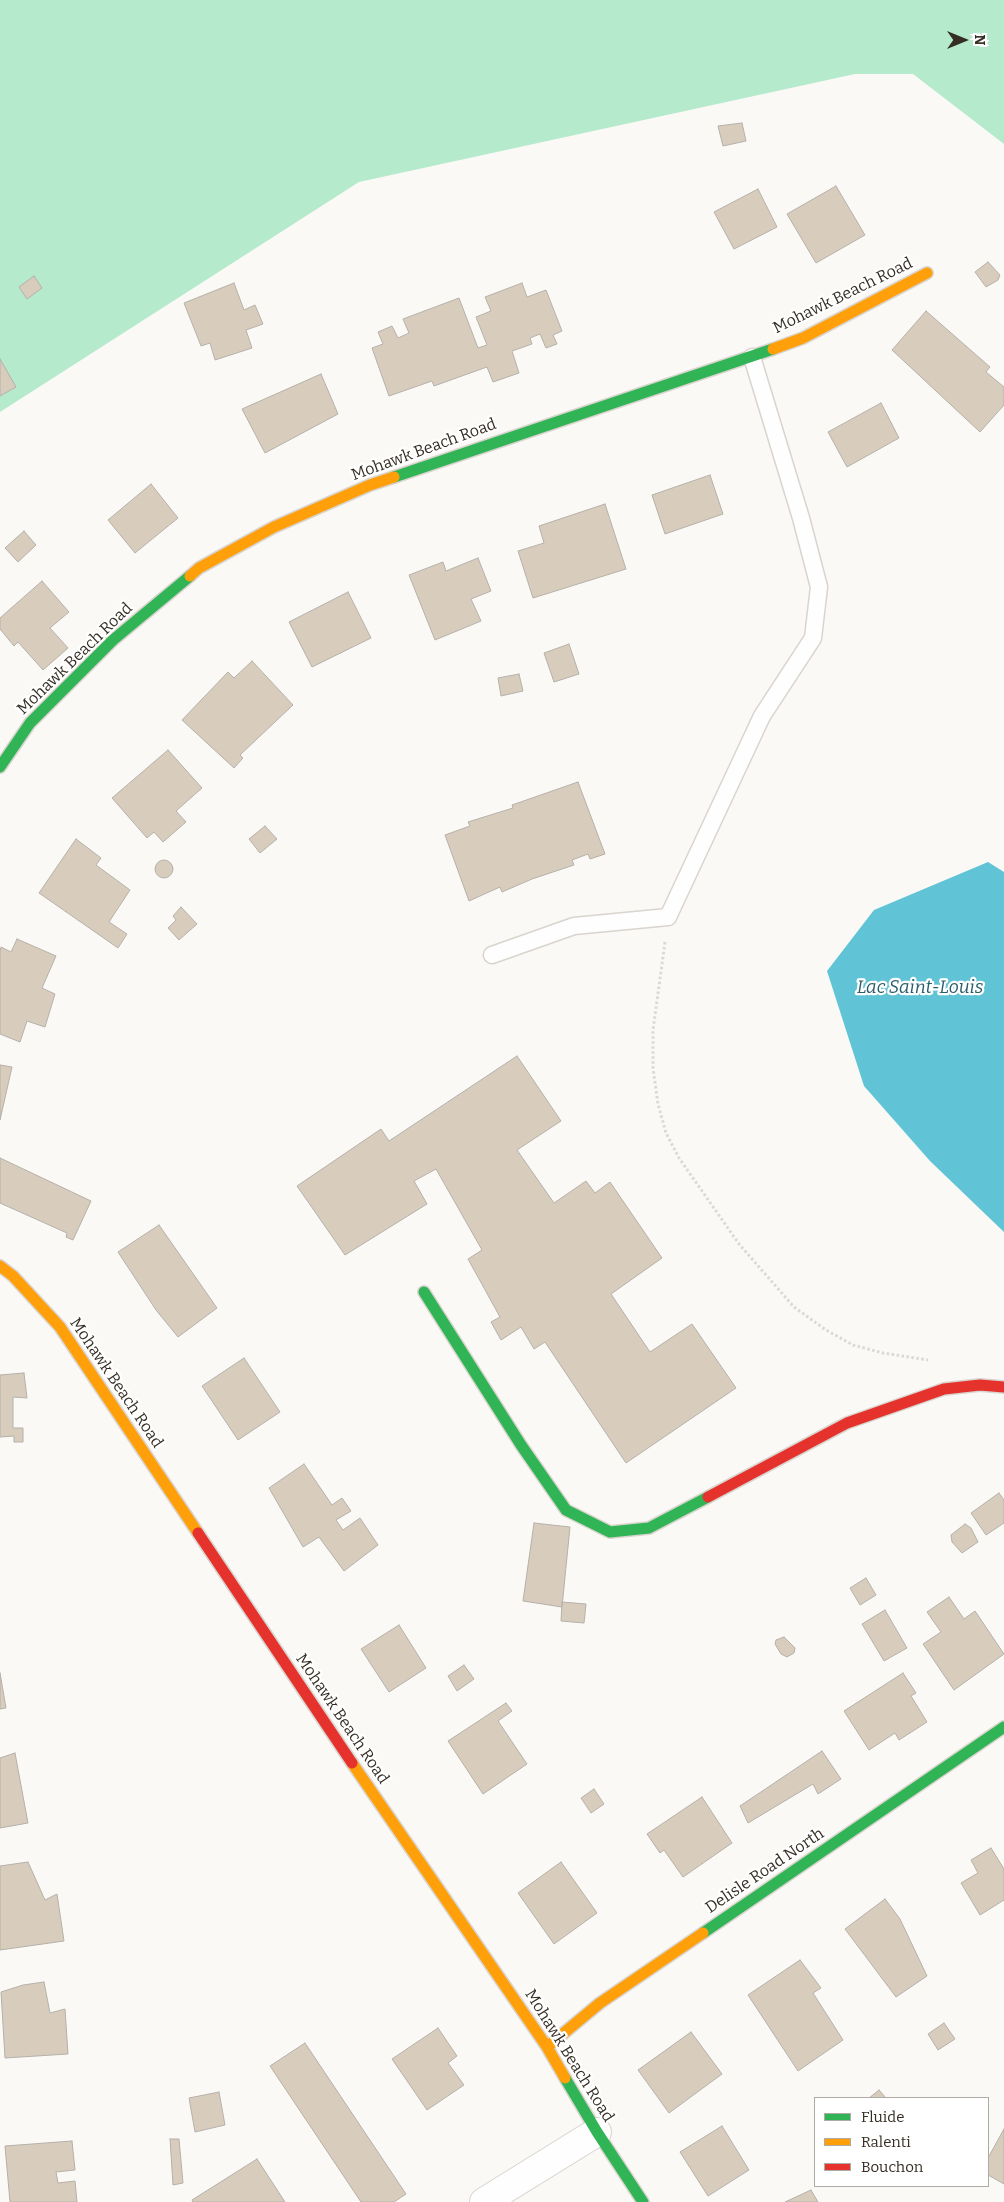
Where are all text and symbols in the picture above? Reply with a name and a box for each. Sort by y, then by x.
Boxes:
north arrow [939,15,989,65]
text: N [971,35,988,45]
street label: Mohawk Beach Road [770,254,916,338]
street label: Mohawk Beach Road [349,415,499,485]
street label: Mohawk Beach Road [13,599,137,719]
water label: Lac Saint-Louis [857,977,983,999]
street label: Mohawk Beach Road [65,1314,167,1452]
street label: Mohawk Beach Road [291,1650,393,1788]
street label: Delisle Road North [702,1824,828,1918]
street label: Mohawk Beach Road [520,1986,618,2126]
legend [814,2097,989,2187]
text: Fluide [861,2108,904,2126]
text: Ralenti [861,2133,911,2151]
text: Bouchon [861,2158,923,2176]

